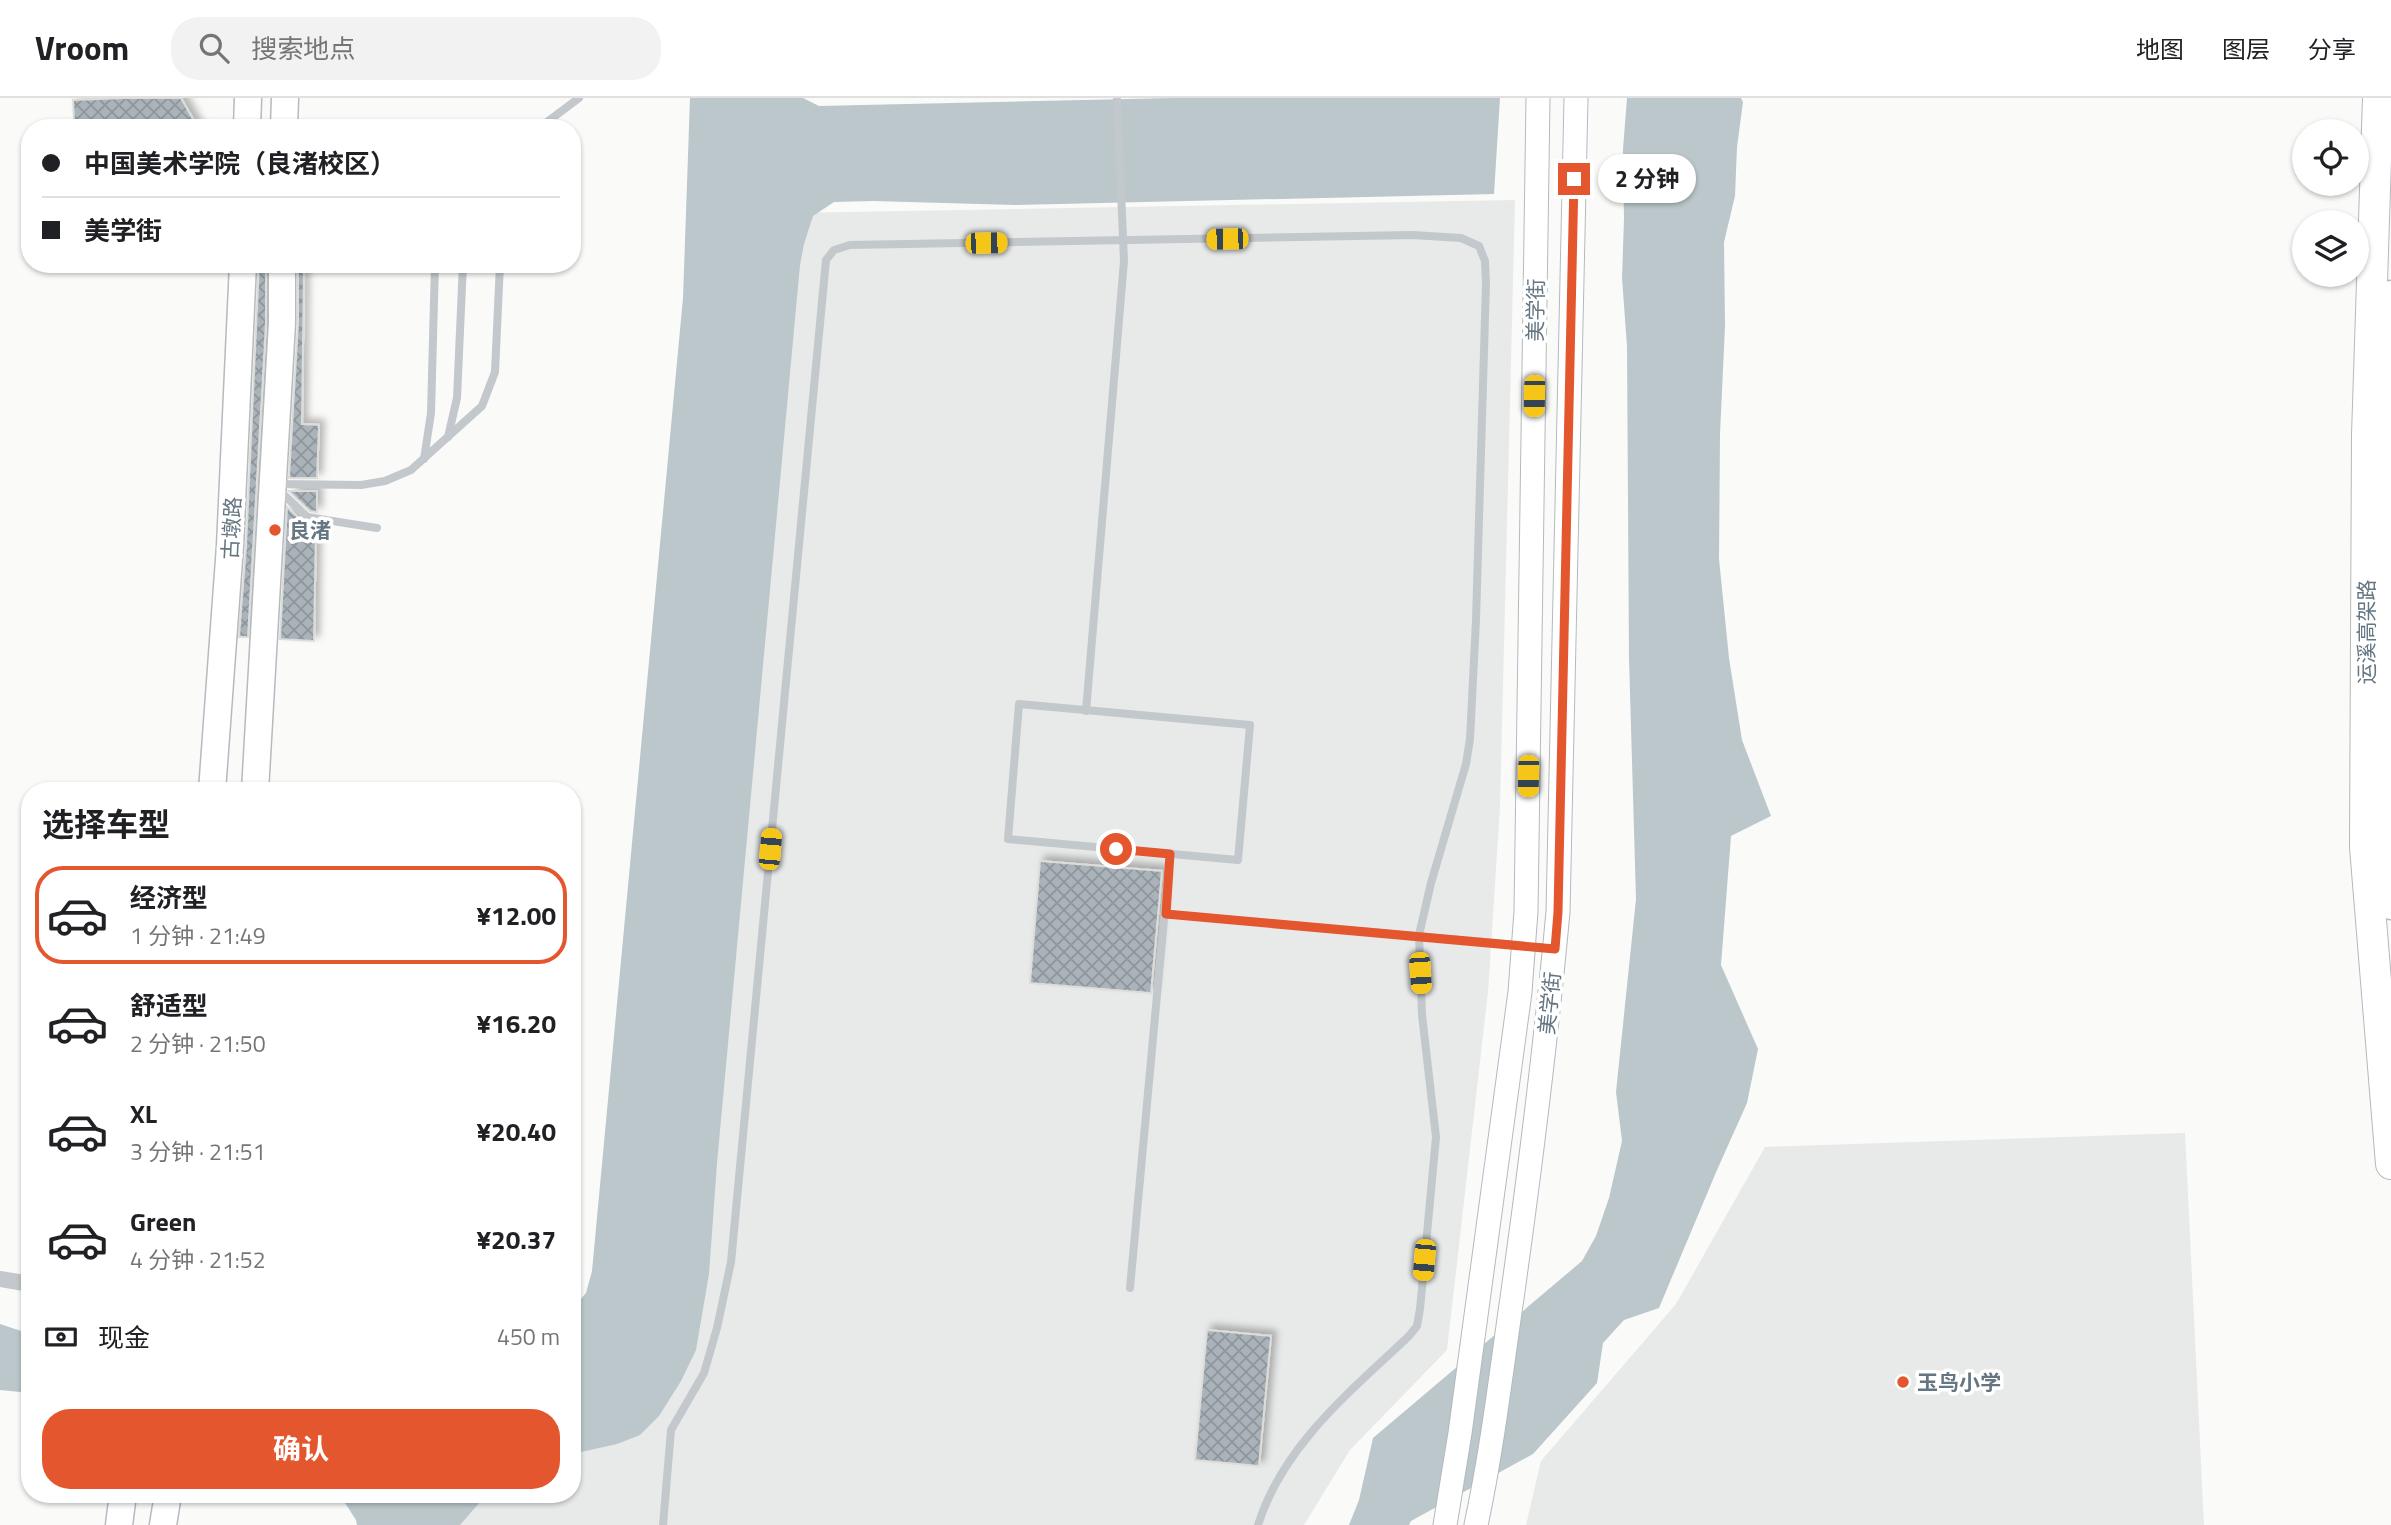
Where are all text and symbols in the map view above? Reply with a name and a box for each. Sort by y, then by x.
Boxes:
search box [171,17,661,80]
text: Vroom [35,23,129,73]
icon: search [195,29,233,67]
text: 搜索地点 [251,29,355,68]
text: 地图 [2136,31,2184,67]
text: 图层 [2222,31,2270,67]
text: 分享 [2308,31,2356,67]
map controls [2292,119,2369,287]
button: locate [2292,119,2369,196]
text: 中国美术学院（良渚校区） [84,144,396,183]
callout: 2 分钟 [1598,154,1696,204]
text: 2 分钟 [1615,161,1679,196]
route end [1558,163,1590,195]
button: layers [2292,210,2369,287]
text: 美学街 [84,211,162,250]
car [1206,228,1249,250]
car [965,232,1008,254]
street label: 美学街 [1518,278,1552,342]
car [1524,375,1545,417]
street label: 古墩路 [213,496,249,560]
place label: 良渚 [289,514,331,546]
marker: 良渚 [267,522,283,538]
street label: 运溪高架路 [2350,580,2382,685]
car [1518,755,1539,797]
text: 选择车型 [42,800,170,848]
car [758,827,783,871]
route start [1100,833,1132,865]
text: 经济型 [130,878,208,917]
icon: car [46,884,109,947]
text: ¥12.00 [477,896,556,935]
text: 1 分钟 · 21:49 [130,918,266,953]
car [1409,951,1432,995]
street label: 美学街 [1530,970,1568,1036]
text: 舒适型 [130,986,208,1025]
icon: car [46,992,109,1055]
text: ¥16.20 [477,1004,556,1043]
text: 2 分钟 · 21:50 [130,1026,266,1061]
text: XL [130,1094,157,1133]
icon: car [46,1100,109,1163]
text: ¥20.40 [477,1112,556,1151]
text: 3 分钟 · 21:51 [130,1134,266,1169]
text: Green [130,1202,196,1241]
icon: car [46,1208,109,1271]
text: ¥20.37 [477,1220,556,1259]
car [1412,1238,1437,1282]
text: 4 分钟 · 21:52 [130,1242,266,1277]
icon: cash [42,1318,80,1356]
text: 现金 [98,1318,150,1357]
text: 450 m [497,1319,560,1354]
place label: 玉鸟小学 [1917,1366,2001,1398]
marker: 玉鸟小学 [1895,1374,1911,1390]
button: 确认 [42,1409,560,1489]

